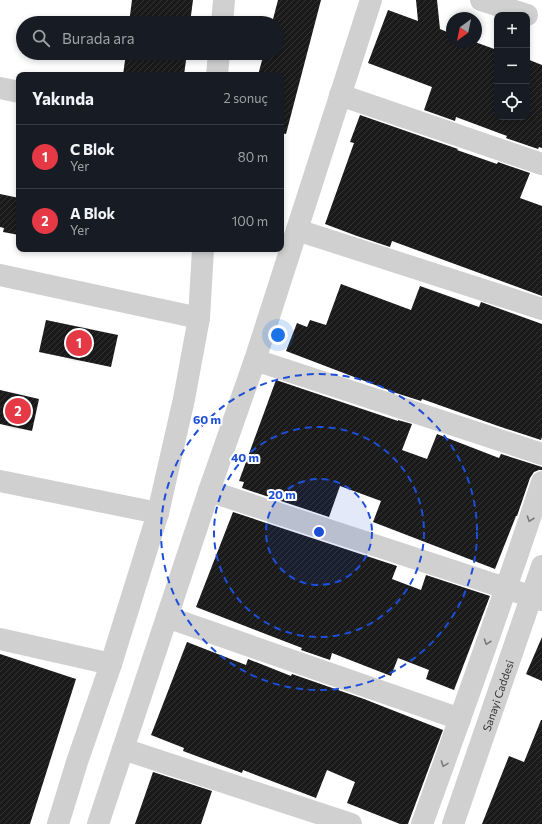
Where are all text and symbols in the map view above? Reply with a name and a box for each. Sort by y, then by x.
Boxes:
north arrow [446,12,482,48]
map controls [494,12,530,120]
button: + [494,12,530,48]
search box [16,16,284,60]
icon: search [30,27,52,49]
text: Burada ara [62,29,135,47]
button: − [494,48,530,84]
button: locate [494,84,530,120]
text: Yakında [32,88,94,109]
text: 2 sonuç [223,90,268,106]
text: C Blok [70,140,115,158]
text: 1 [42,149,48,165]
text: 80 m [238,149,268,165]
text: Yer [70,158,89,174]
text: A Blok [70,204,115,222]
text: 2 [41,213,49,229]
text: 100 m [232,213,268,229]
text: Yer [70,222,89,238]
your location [268,325,288,345]
pin: 1 [66,328,92,358]
pin: 2 [5,396,31,426]
text: 60 m [193,412,221,426]
text: 40 m [231,450,259,464]
text: 20 m [268,487,296,501]
one-way arrow [526,515,534,522]
centre of rings [312,525,326,539]
one-way arrow [484,638,492,645]
street label: Sanayi Caddesi [479,658,516,733]
one-way arrow [440,761,448,768]

